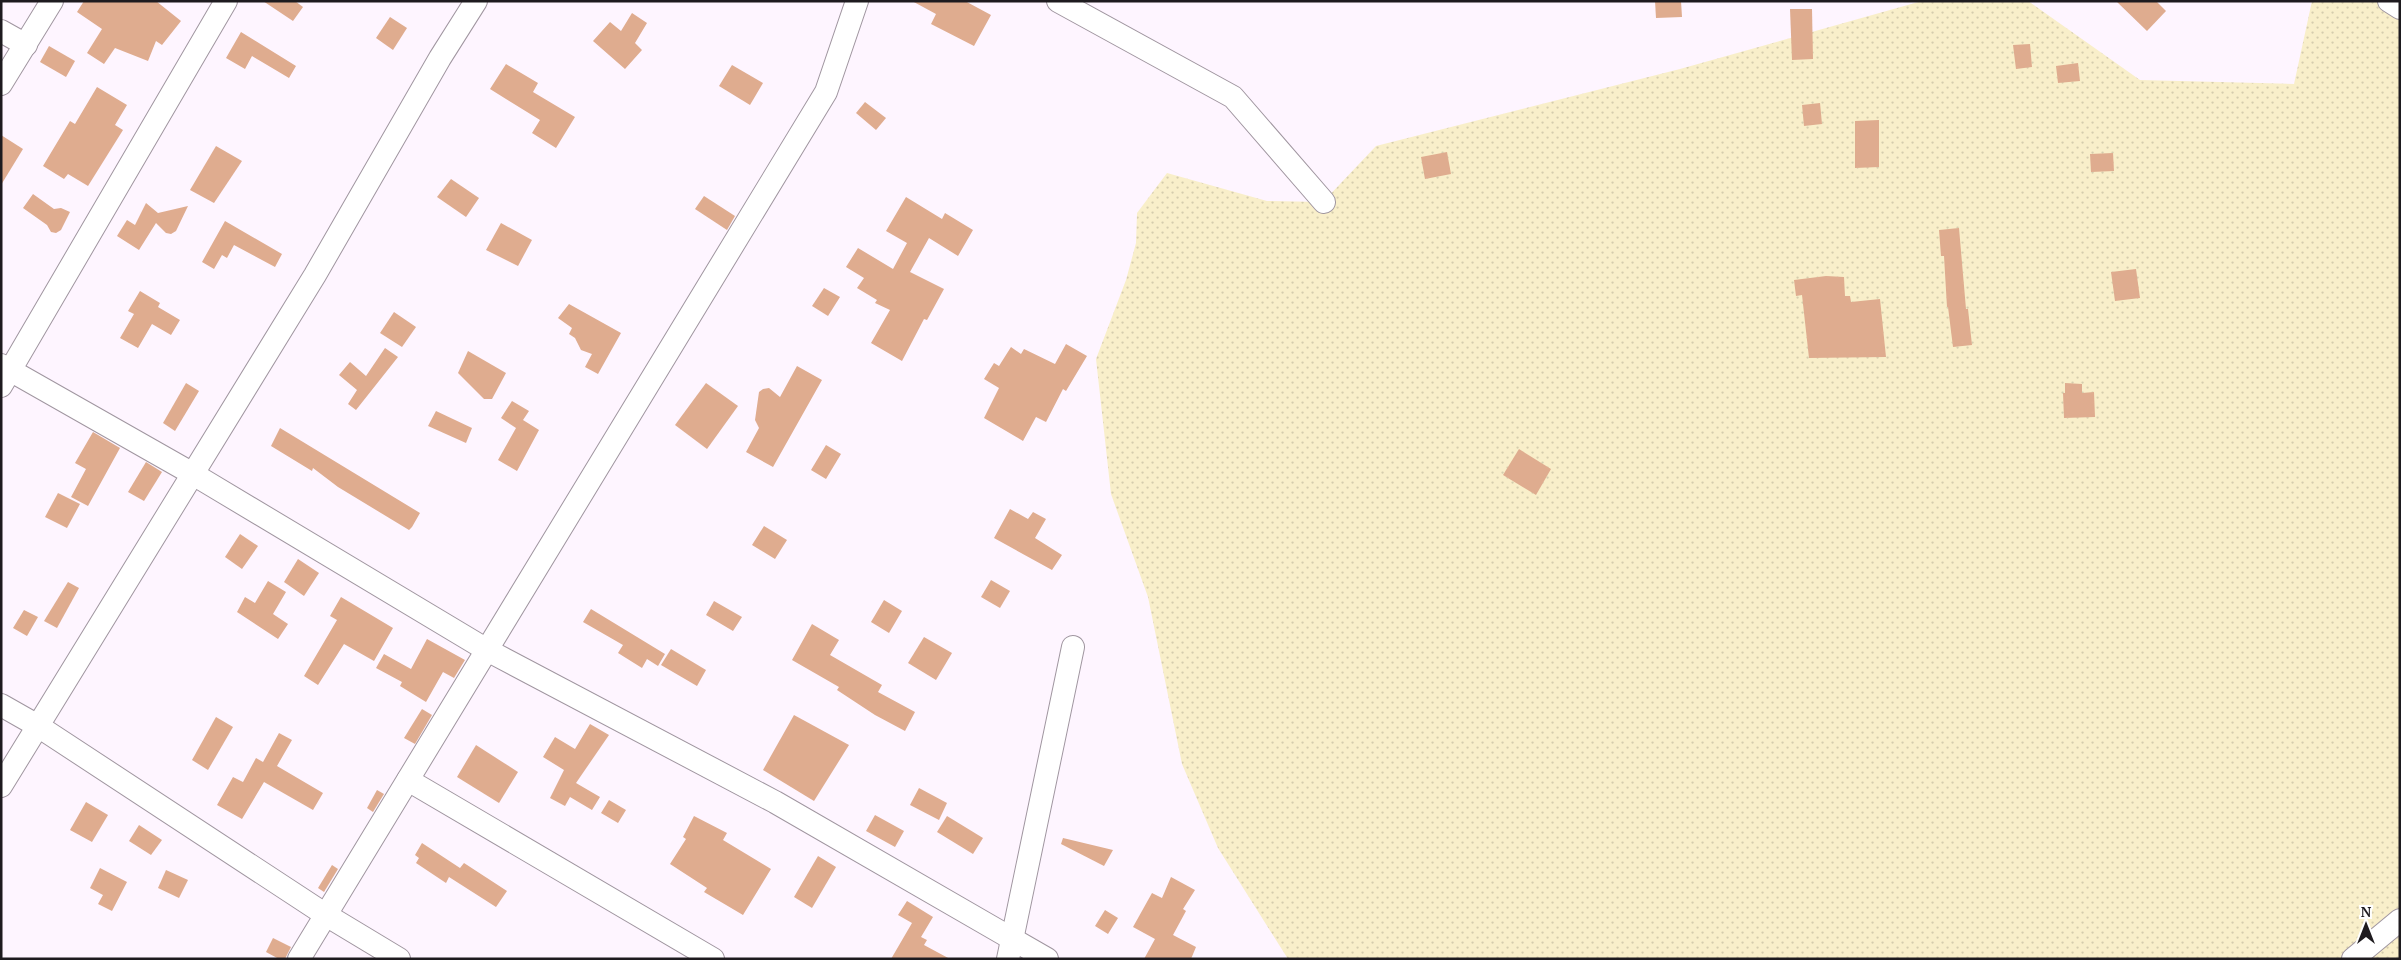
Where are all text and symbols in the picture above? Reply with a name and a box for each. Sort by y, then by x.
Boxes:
north arrow [2341,900,2391,950]
text: N [2361,902,2372,921]

